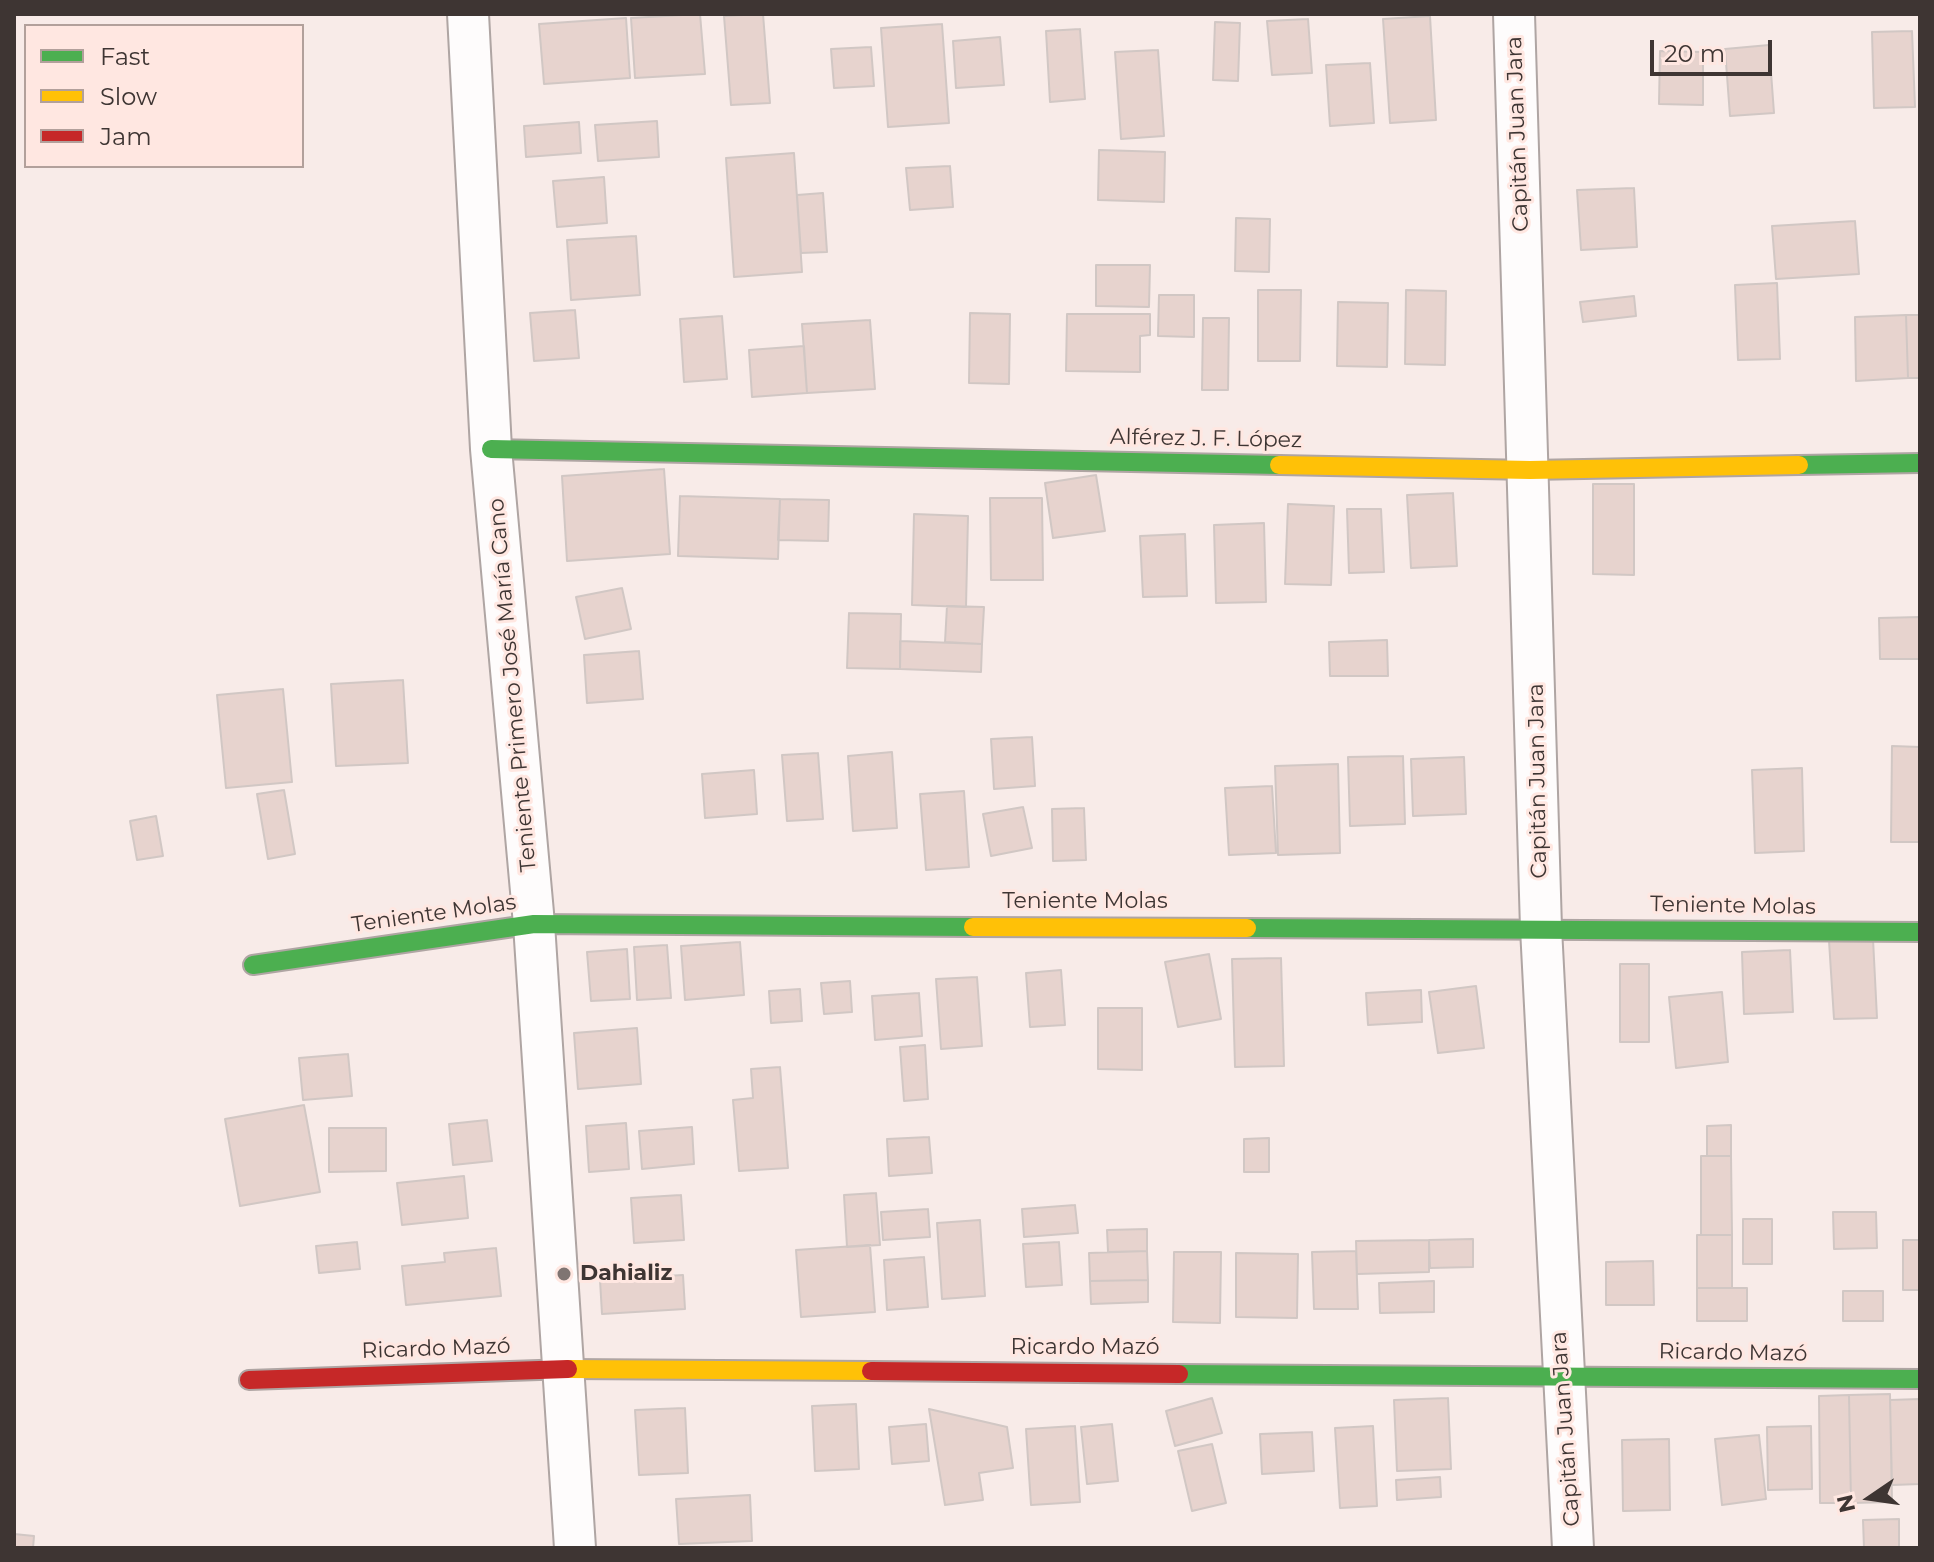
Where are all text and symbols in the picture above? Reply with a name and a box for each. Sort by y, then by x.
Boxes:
legend [24,24,304,168]
scale bar [1654,24,1776,74]
street label: Capitán Juan Jara [1501,36,1535,232]
text: 20 m [1664,39,1725,68]
text: Fast [100,42,150,71]
text: Slow [100,82,157,111]
text: Jam [100,122,152,151]
street label: Alférez J. F. López [1110,424,1302,454]
street label: Teniente Primero José María Cano [484,497,542,873]
street label: Capitán Juan Jara [1523,683,1553,879]
street label: Teniente Molas [350,889,518,939]
street label: Teniente Molas [1002,889,1168,915]
street label: Teniente Molas [1650,891,1816,921]
place label: Dahializ [580,1261,672,1287]
marker: Dahializ [555,1265,573,1283]
street label: Capitán Juan Jara [1546,1331,1586,1527]
street label: Ricardo Mazó [361,1333,511,1365]
street label: Ricardo Mazó [1010,1335,1160,1361]
street label: Ricardo Mazó [1658,1339,1808,1367]
north arrow [1830,1458,1910,1538]
text: N [1831,1492,1861,1515]

